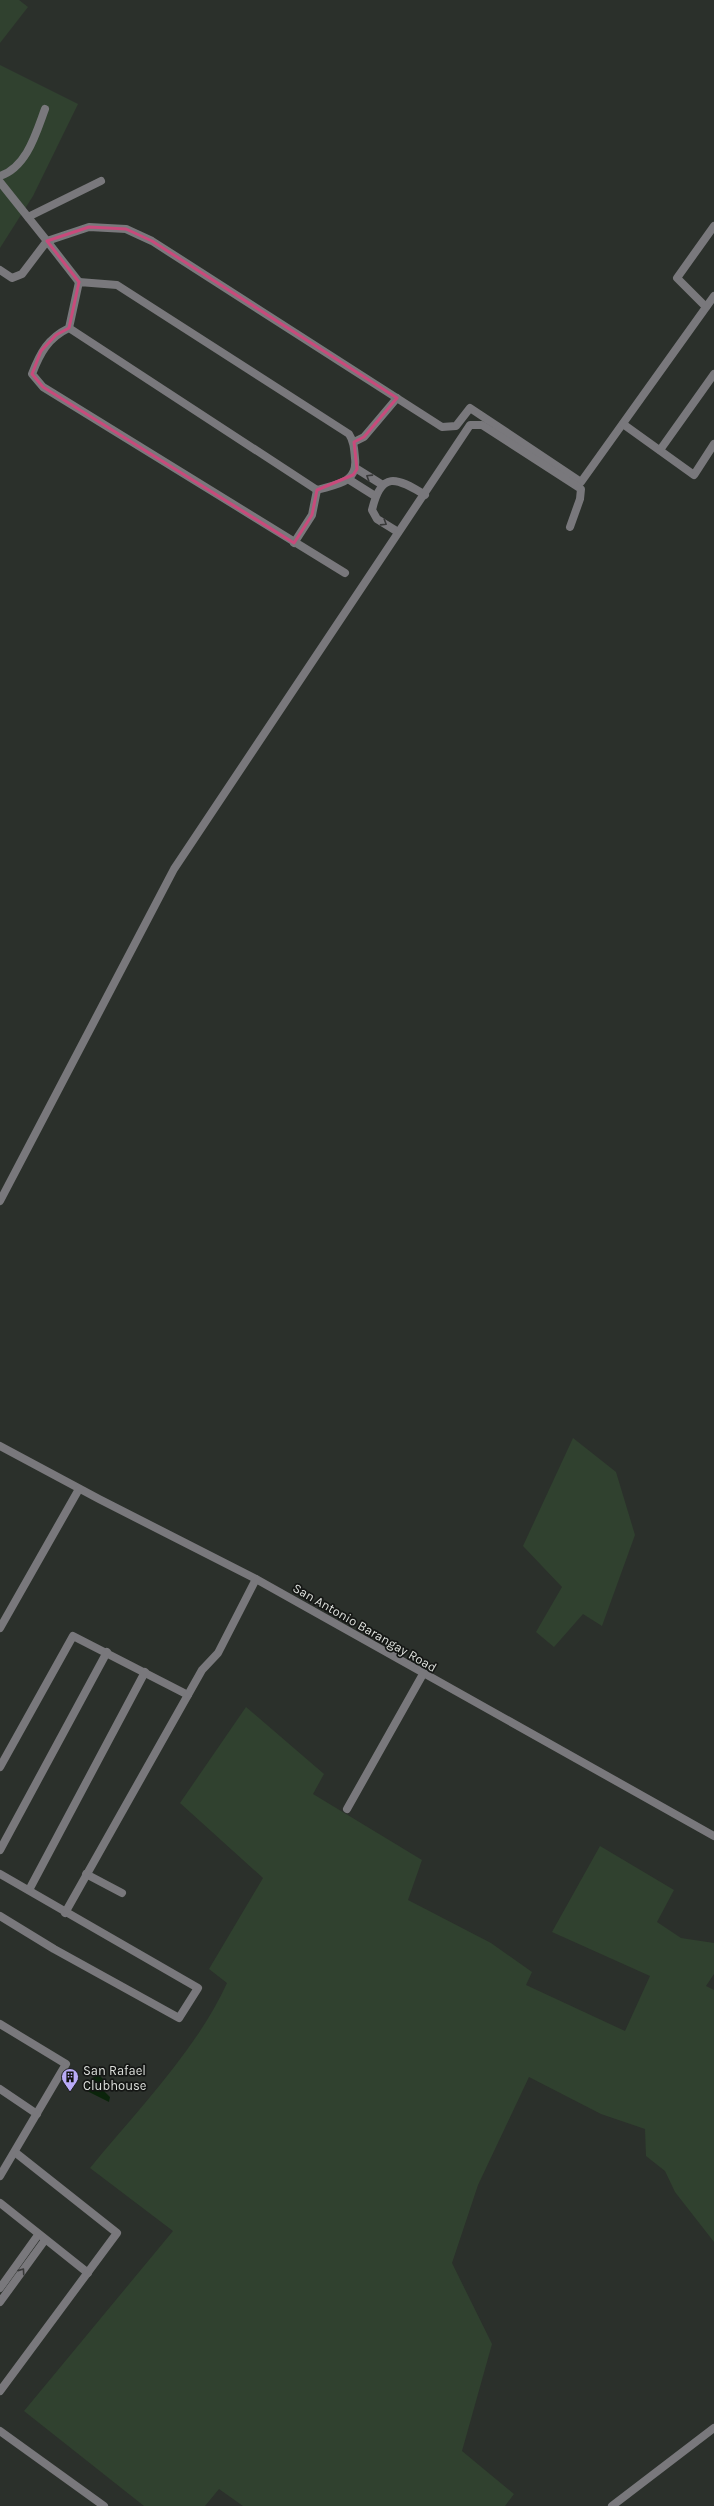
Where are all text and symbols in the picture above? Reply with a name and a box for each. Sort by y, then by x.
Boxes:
one-way arrow [366,475,373,482]
one-way arrow [380,519,387,526]
street label: San Antonio Barangay Road [290,1580,439,1675]
place label: San Rafael Clubhouse [83,2063,147,2093]
building icon: San Rafael Clubhouse [60,2067,80,2092]
one-way arrow [17,2268,25,2275]

